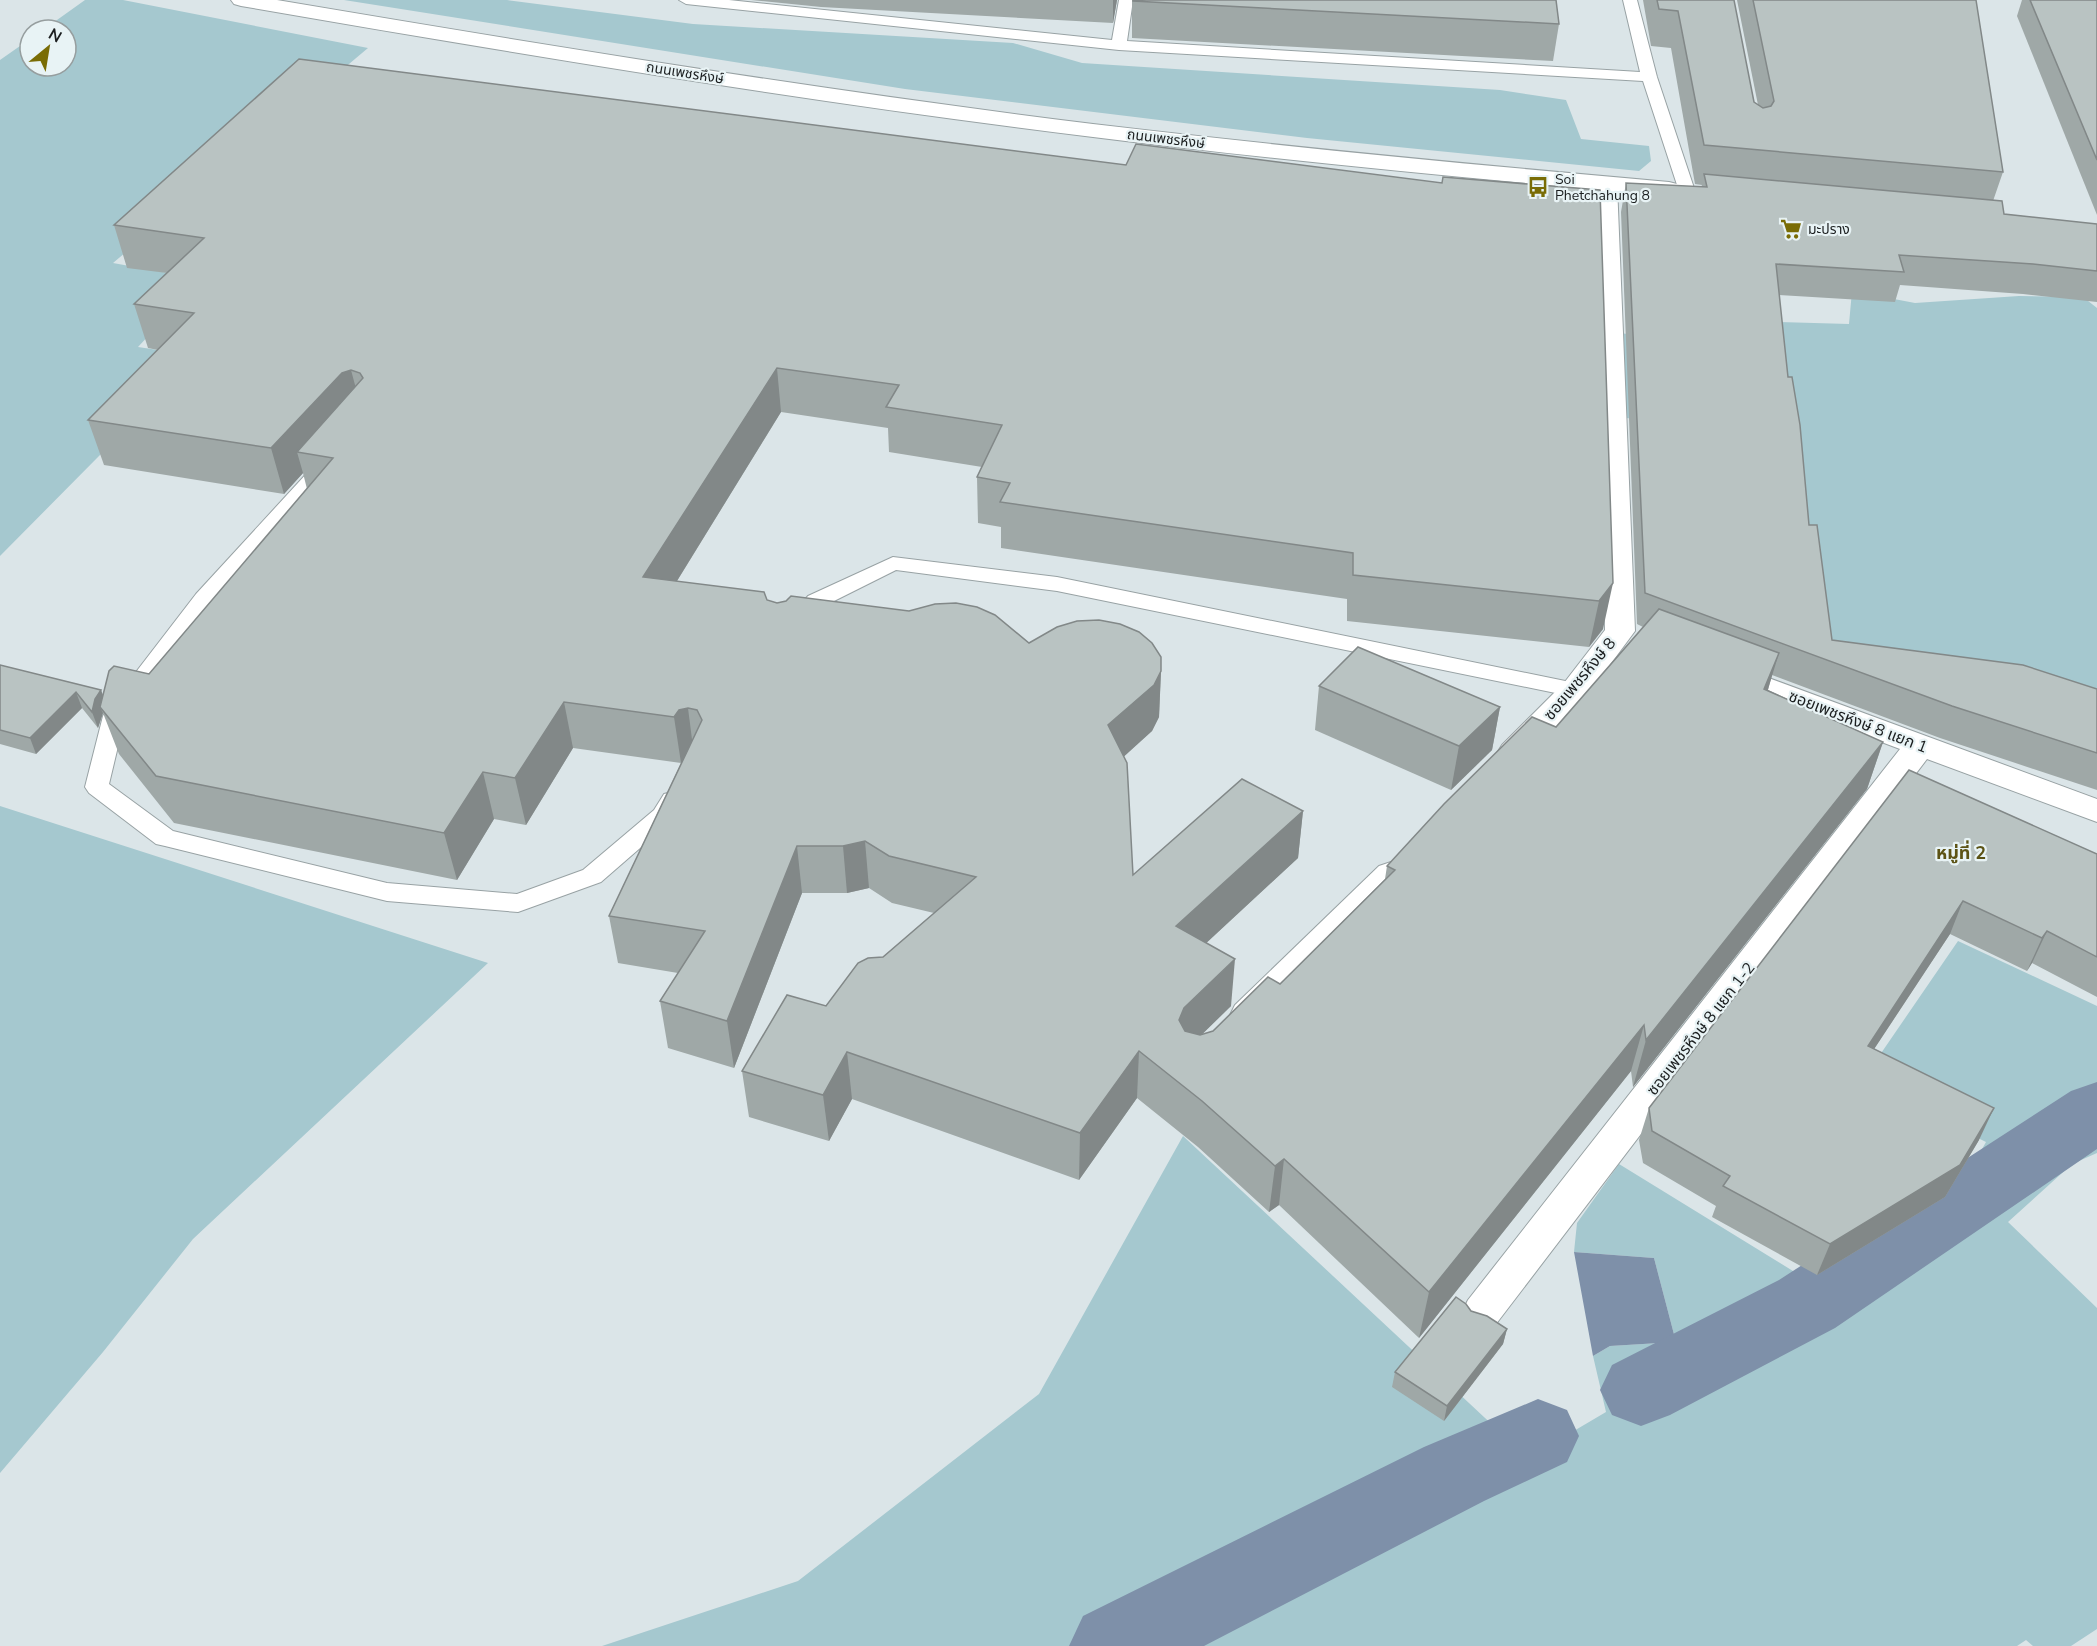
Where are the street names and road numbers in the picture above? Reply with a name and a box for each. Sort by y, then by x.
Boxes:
street label: ถนนเพชรหึงษ์ [645,57,725,89]
street label: ถนนเพชรหึงษ์ [1126,125,1206,153]
street label: ซอยเพชรหึงษ์ 8 [1539,633,1621,725]
street label: ซอยเพชรหึงษ์ 8 แยก 1 [1785,685,1931,759]
street label: ซอยเพชรหึงษ์ 8 แยก 1-2 [1642,958,1760,1100]

